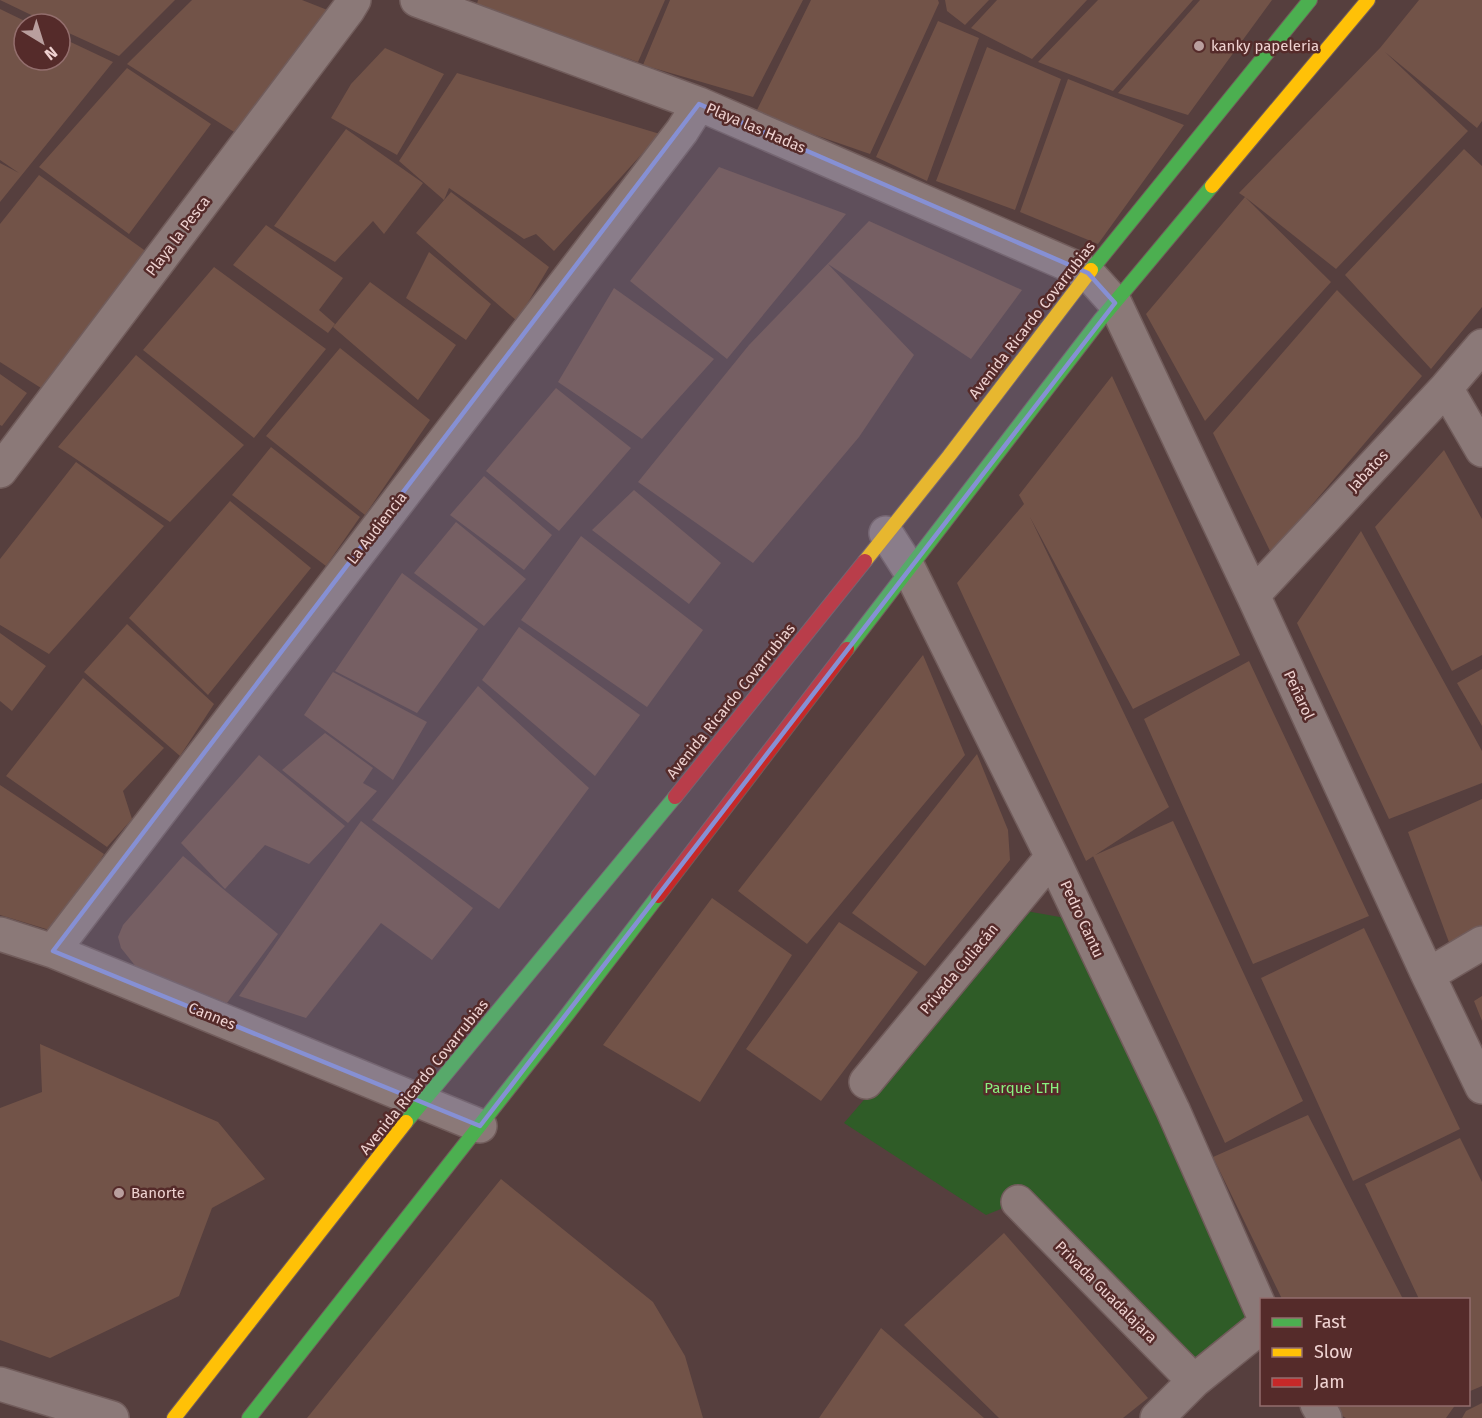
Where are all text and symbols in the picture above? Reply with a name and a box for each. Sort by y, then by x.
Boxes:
north arrow [12,12,72,72]
place label: kanky papeleria [1211,37,1319,55]
marker: kanky papeleria [1192,39,1206,53]
text: N [41,43,61,64]
street label: Playa las Hadas [704,99,808,157]
street label: Playa la Pesca [142,193,214,279]
street label: Avenida Ricardo Covarrubias [965,238,1099,402]
street label: Jabatos [1344,446,1392,496]
street label: La Audiencia [343,488,411,568]
street label: Avenida Ricardo Covarrubias [663,620,799,782]
street label: Peñarol [1280,668,1318,723]
street label: Pedro Cantu [1056,878,1108,960]
street label: Privada Culiacán [916,920,1002,1018]
street label: Avenida Ricardo Covarrubias [356,996,492,1158]
street label: Cannes [186,998,238,1034]
park label: Parque LTH [984,1079,1060,1097]
place label: Banorte [131,1184,185,1202]
marker: Banorte [112,1186,126,1200]
street label: Privada Guadalajara [1051,1237,1161,1347]
legend [1260,1298,1470,1406]
text: Fast [1314,1311,1347,1333]
text: Slow [1314,1341,1353,1363]
text: Jam [1314,1371,1345,1393]

